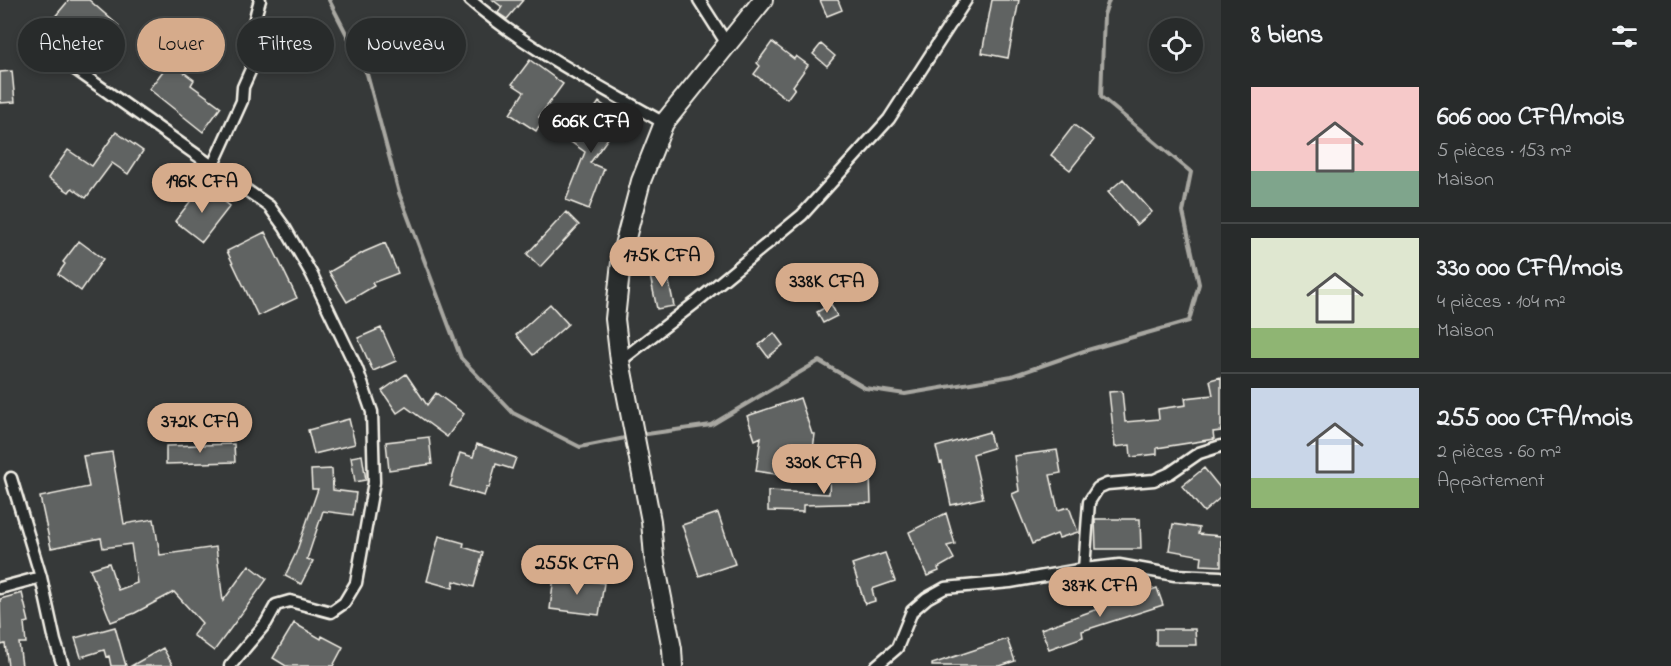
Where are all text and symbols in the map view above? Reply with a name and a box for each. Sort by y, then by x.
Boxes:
text: 8 biens [1251,17,1323,55]
chip: Acheter [18,18,125,72]
chip: Louer [137,18,225,72]
chip: Filtres [237,18,334,72]
chip: Nouveau [346,18,466,72]
map controls [1149,18,1203,72]
button: locate [1149,18,1203,72]
icon: filters [1608,20,1641,53]
text: 606 000 CFA/mois [1437,99,1625,137]
pin: 606K CFA [529,103,653,154]
text: 606K CFA [552,108,630,137]
icon: home [1299,111,1371,183]
text: 5 pièces · 153 m² [1437,137,1572,166]
pin: 196K CFA [140,163,264,214]
text: Maison [1437,166,1494,195]
text: 196K CFA [166,168,238,197]
pin: 175K CFA [600,237,724,288]
text: 175K CFA [624,242,701,271]
text: 330 000 CFA/mois [1437,250,1623,288]
icon: home [1299,262,1371,334]
pin: 338K CFA [765,263,889,314]
text: 338K CFA [790,268,864,297]
text: 4 pièces · 104 m² [1437,288,1566,317]
text: Maison [1437,317,1494,346]
text: 255 000 CFA/mois [1437,400,1633,438]
pin: 372K CFA [138,403,262,454]
text: 372K CFA [161,408,239,437]
icon: home [1299,412,1371,484]
text: 2 pièces · 60 m² [1437,438,1562,467]
pin: 330K CFA [762,444,886,495]
text: 330K CFA [786,449,862,478]
text: Appartement [1437,467,1545,496]
pin: 255K CFA [515,545,639,596]
text: 255K CFA [535,550,619,579]
pin: 387K CFA [1038,567,1162,618]
text: 387K CFA [1063,572,1137,601]

